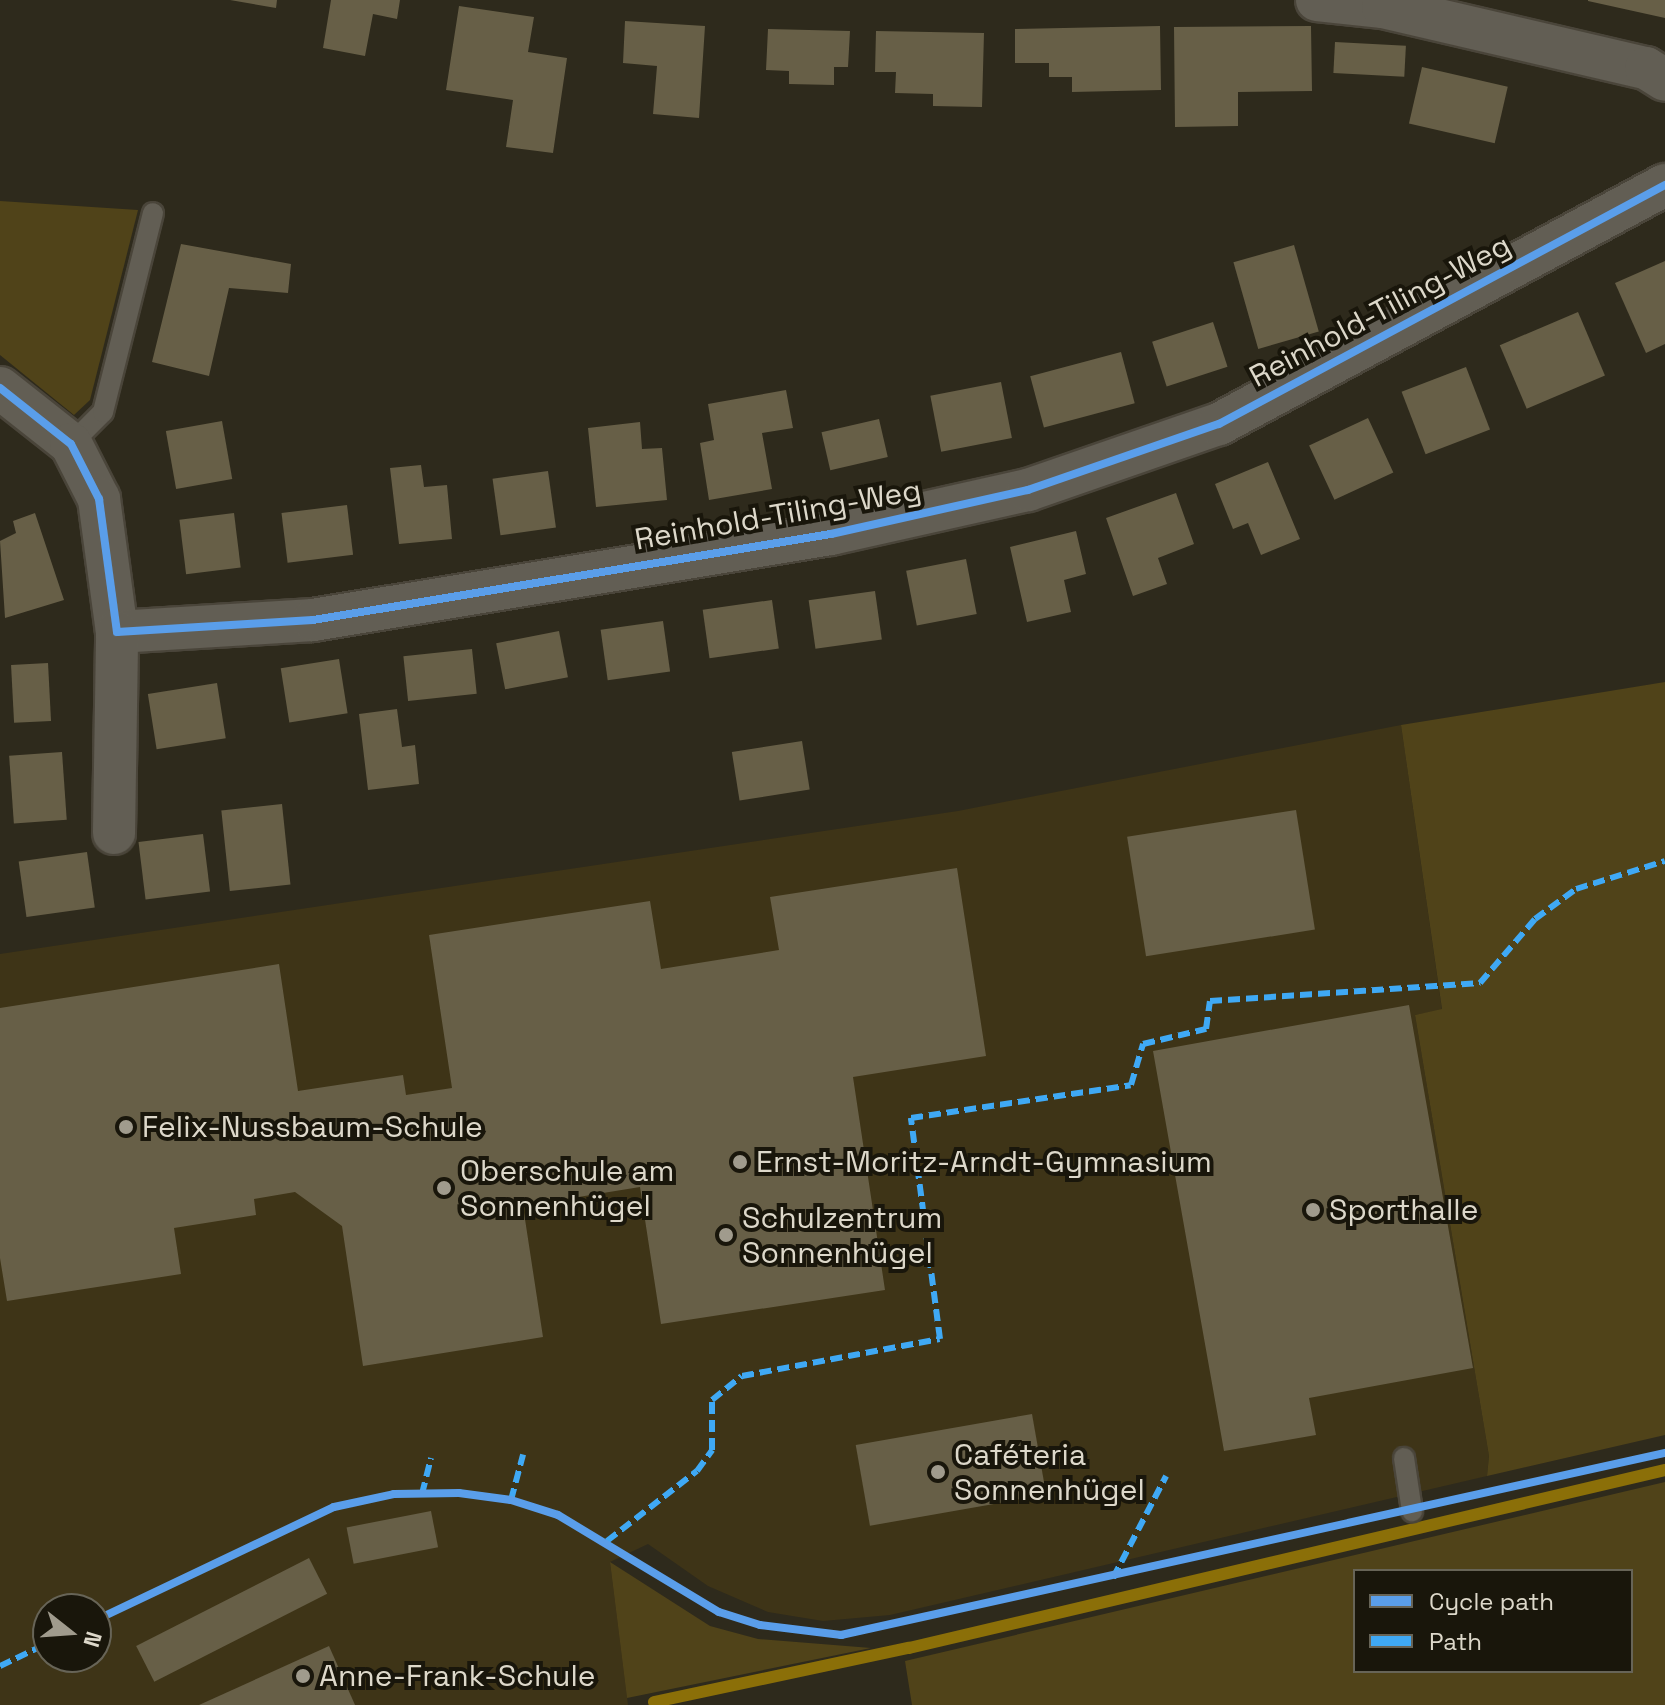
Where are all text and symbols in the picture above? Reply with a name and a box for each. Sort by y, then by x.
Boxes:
street label: Reinhold-Tiling-Weg [1243,227,1517,395]
street label: Reinhold-Tiling-Weg [632,472,924,558]
place label: Felix-Nussbaum-Schule [142,1109,483,1145]
marker: Felix-Nussbaum-Schule [117,1118,135,1136]
place label: Ernst-Moritz-Arndt-Gymnasium [756,1144,1212,1180]
place label: Oberschule am Sonnenhügel [460,1153,674,1224]
marker: Ernst-Moritz-Arndt-Gymnasium [731,1153,749,1171]
marker: Oberschule am Sonnenhügel [435,1179,453,1197]
place label: Sporthalle [1329,1192,1478,1228]
place label: Schulzentrum Sonnenhügel [742,1200,942,1270]
marker: Sporthalle [1304,1201,1322,1219]
marker: Schulzentrum Sonnenhügel [717,1226,735,1244]
place label: Caféteria Sonnenhügel [954,1437,1145,1508]
marker: Caféteria Sonnenhügel [929,1463,947,1481]
legend [1353,1569,1633,1673]
text: Cycle path [1429,1586,1554,1617]
north arrow [32,1593,112,1673]
text: Path [1429,1626,1482,1657]
text: N [77,1628,109,1651]
place label: Anne-Frank-Schule [319,1658,596,1694]
marker: Anne-Frank-Schule [294,1667,312,1685]

